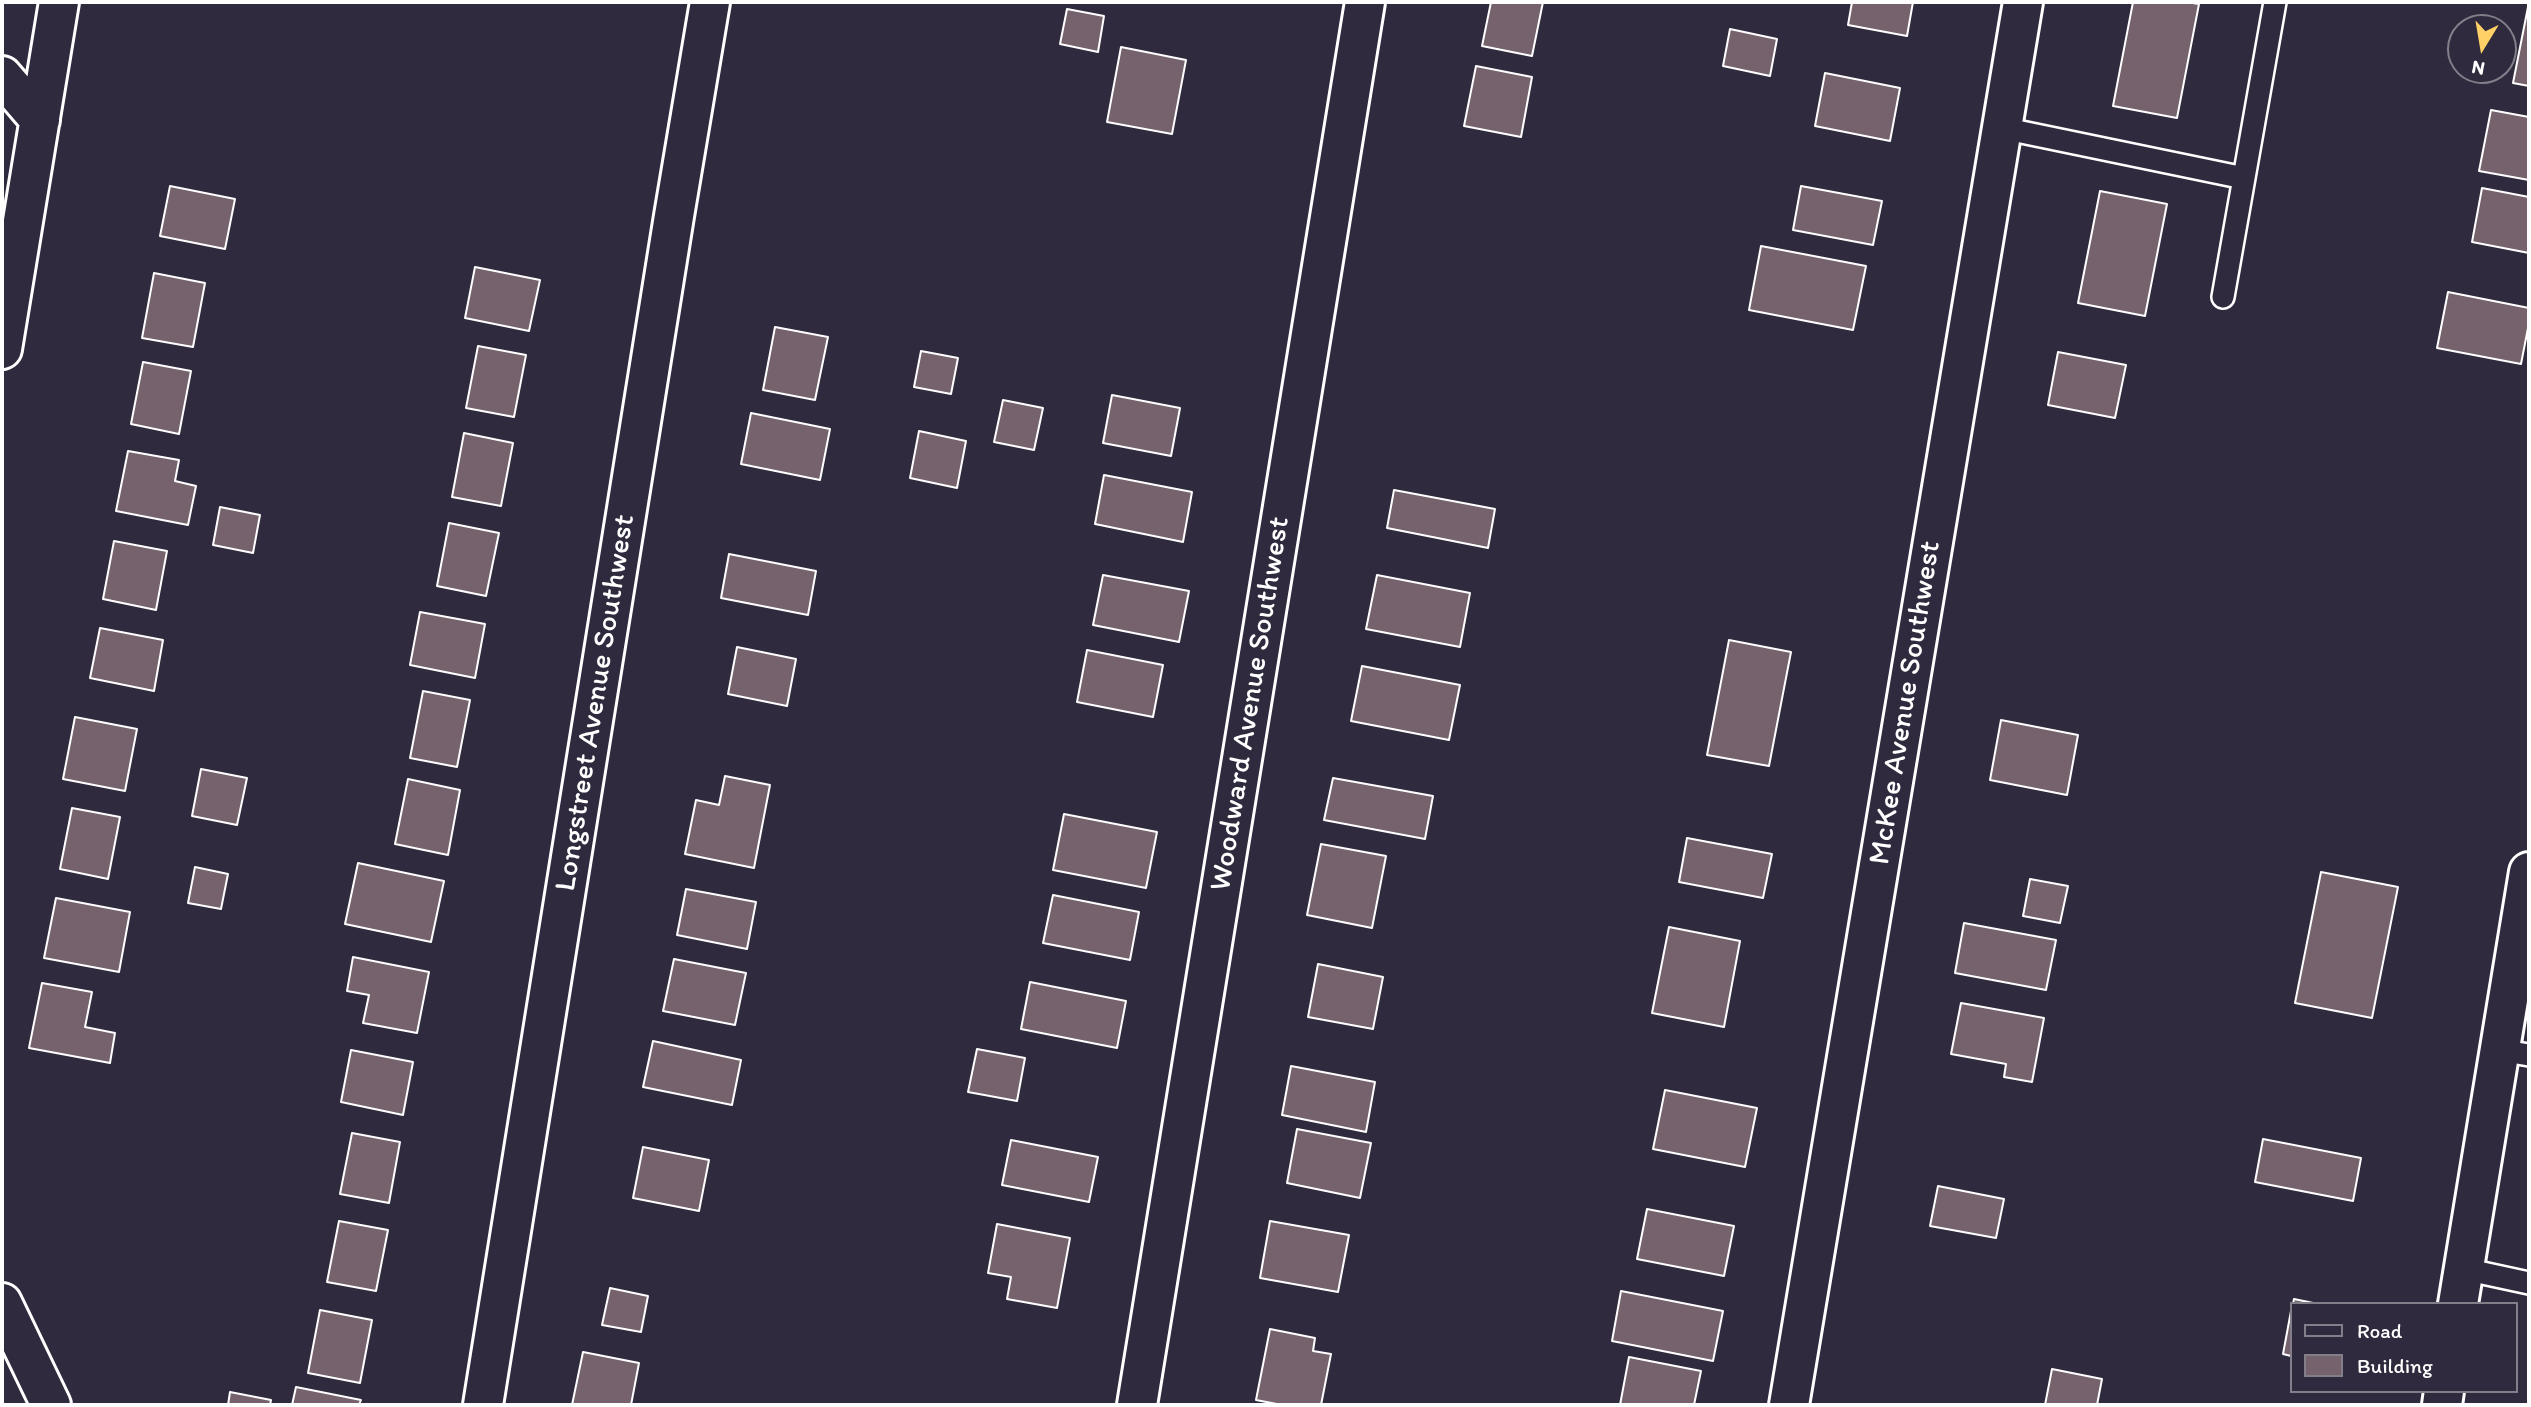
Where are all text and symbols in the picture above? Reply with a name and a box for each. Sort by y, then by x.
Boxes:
north arrow [2447,14,2517,84]
text: N [2470,56,2487,81]
street label: Longstreet Avenue Southwest [548,512,644,894]
street label: Woodward Avenue Southwest [1204,514,1298,894]
street label: McKee Avenue Southwest [1863,539,1949,867]
legend [2290,1302,2517,1393]
text: Road [2357,1318,2402,1343]
text: Building [2357,1353,2433,1378]

